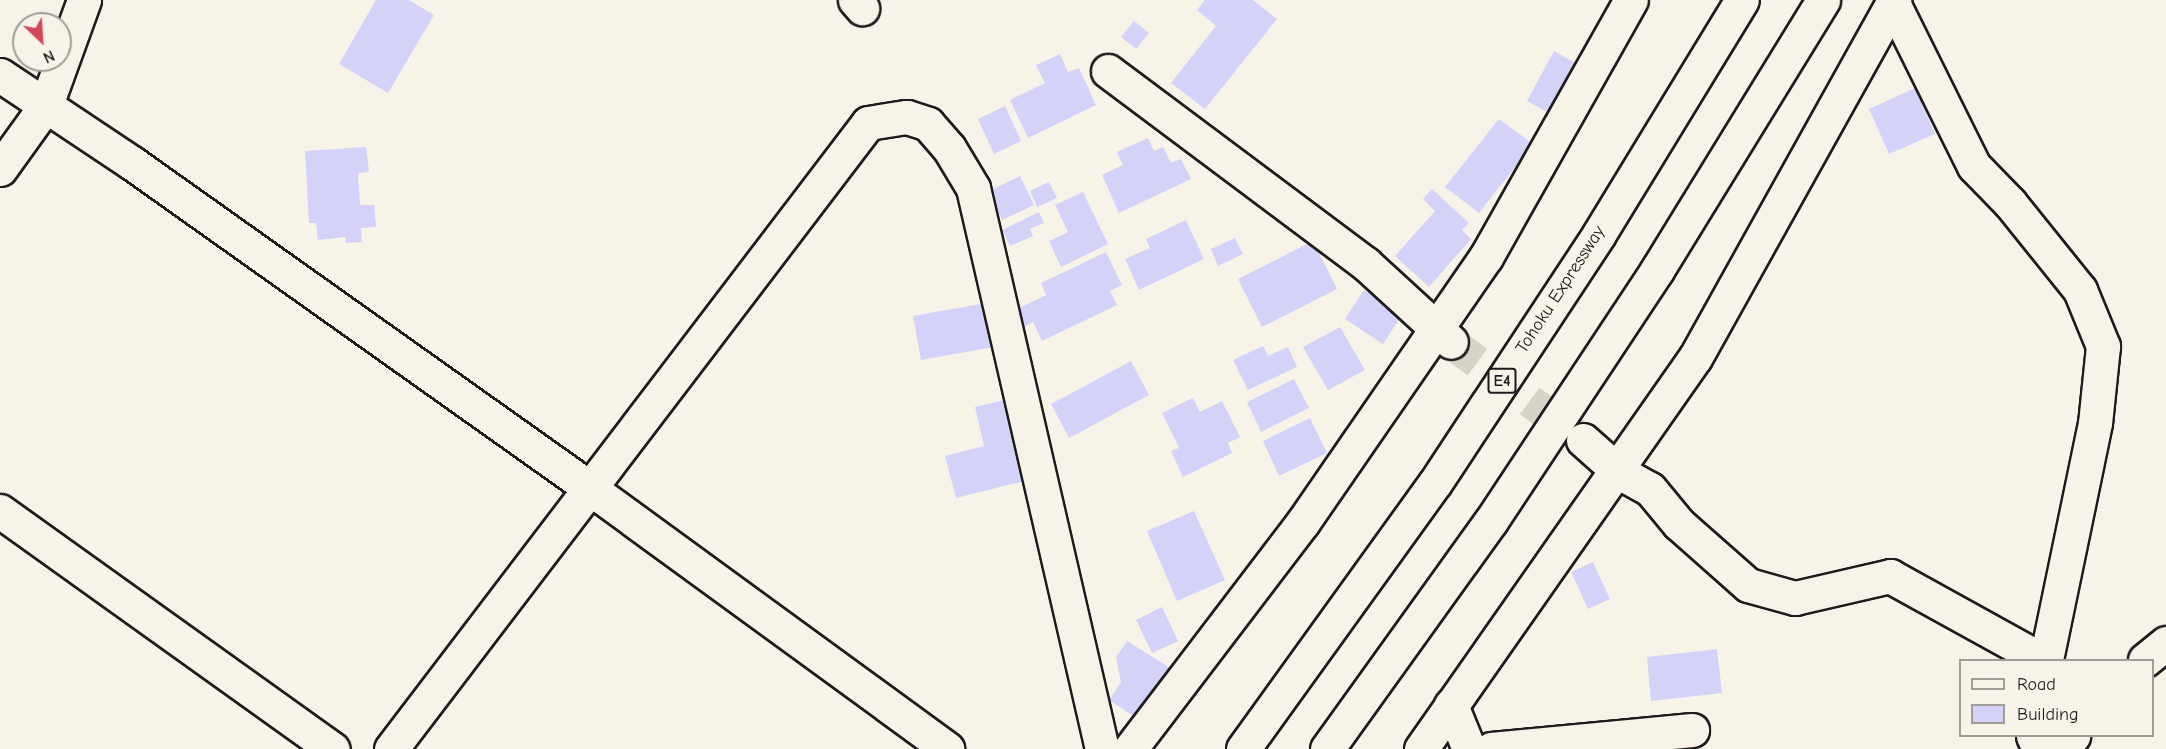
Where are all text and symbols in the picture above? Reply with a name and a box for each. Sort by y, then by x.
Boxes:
north arrow [12,12,72,72]
text: N [40,46,57,67]
street label: Tohoku Expressway [1512,222,1610,358]
road number: E4 [1487,368,1517,394]
legend [1959,659,2154,737]
text: Road [2017,674,2056,695]
text: Building [2017,704,2079,725]

